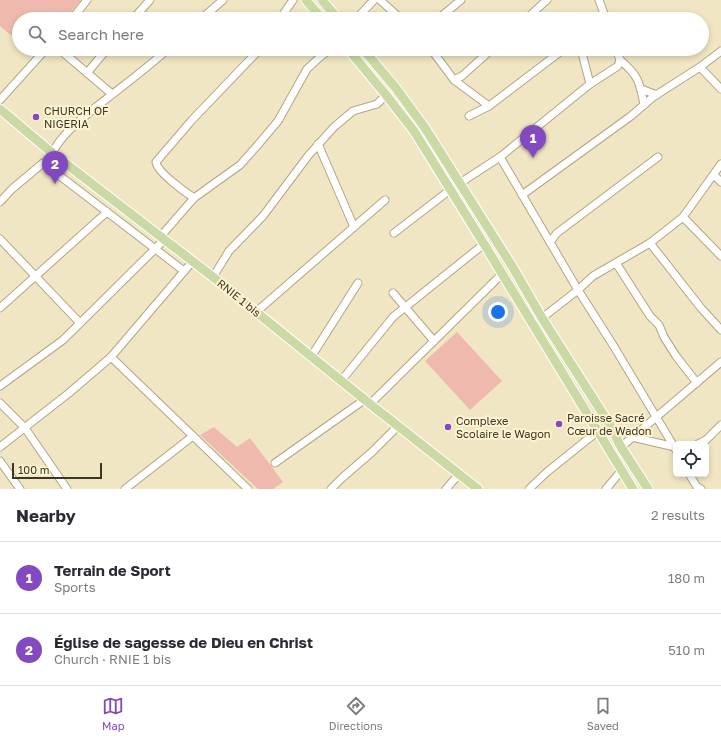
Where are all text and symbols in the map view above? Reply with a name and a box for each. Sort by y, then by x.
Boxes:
search box [12,12,709,56]
icon: search [26,23,48,45]
text: Search here [58,25,144,43]
place label: CHURCH OF NIGERIA [44,104,109,130]
marker: CHURCH OF NIGERIA [31,112,41,122]
pin: 1 [520,125,546,158]
pin: 2 [42,151,68,184]
street label: RNIE 1 bis [215,276,264,319]
your location [488,302,508,322]
place label: Paroisse Sacré Cœur de Wadon [567,411,652,437]
place label: Complexe Scolaire le Wagon [456,414,551,440]
marker: Paroisse Sacré Cœur de Wadon [554,419,564,429]
marker: Complexe Scolaire le Wagon [443,422,453,432]
map controls [673,441,709,477]
button: locate [673,441,709,477]
scale bar [12,461,102,480]
text: 100 m [18,463,49,476]
text: Nearby [16,505,76,526]
text: 2 results [651,507,705,523]
text: Terrain de Sport [54,561,171,579]
text: 1 [26,570,32,586]
text: 180 m [668,570,705,586]
text: Sports [54,579,96,595]
text: Église de sagesse de Dieu en Christ [54,633,313,651]
text: 2 [25,642,33,658]
text: 510 m [668,642,705,658]
text: Church · RNIE 1 bis [54,651,171,667]
tab: Map [102,695,125,732]
tab: Directions [329,695,383,732]
tab: Saved [587,695,619,732]

